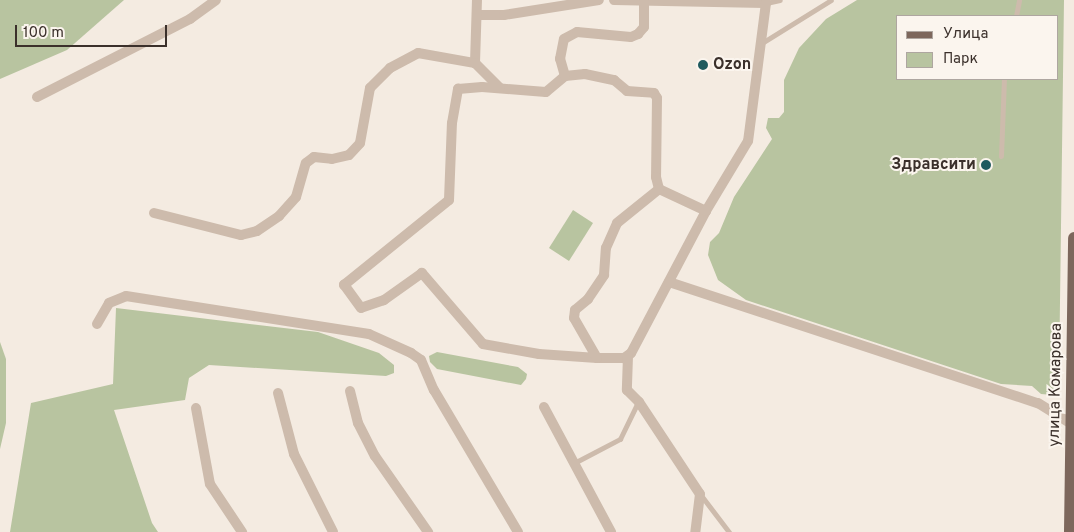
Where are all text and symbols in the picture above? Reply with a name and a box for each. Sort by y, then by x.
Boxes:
scale bar [18,15,170,47]
legend [896,15,1059,80]
text: 100 m [23,24,64,43]
text: Улица [943,25,988,44]
text: Парк [943,50,978,69]
place label: Ozon [713,55,751,75]
marker: Ozon [697,59,709,71]
place label: Здравсити [891,155,976,175]
marker: Здравсити [980,159,992,171]
street label: улица Комарова [1045,323,1067,447]

